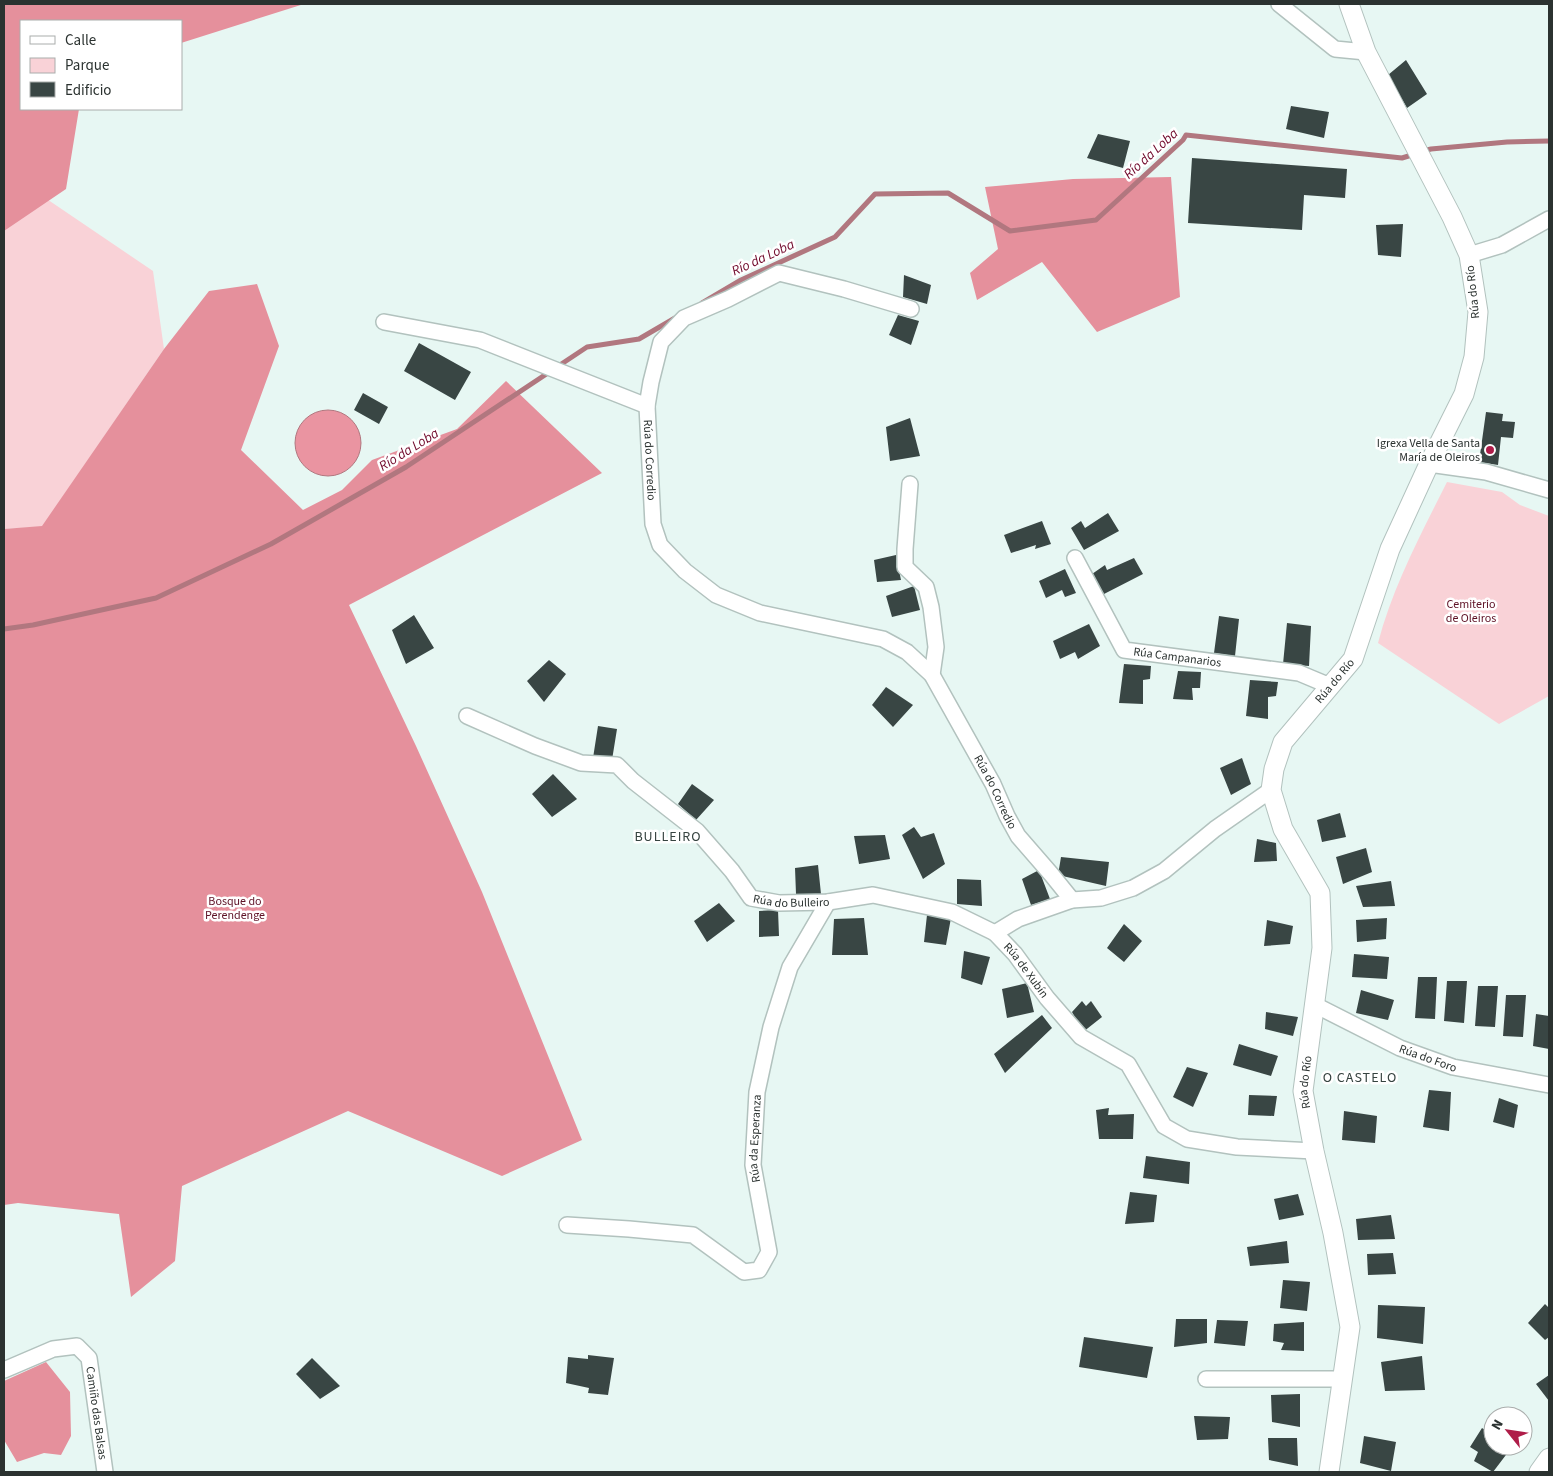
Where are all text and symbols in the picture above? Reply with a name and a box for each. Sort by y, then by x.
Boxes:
legend [20,20,182,110]
text: Calle [65,30,96,51]
text: Parque [65,55,109,76]
text: Edificio [65,80,112,101]
water label: Río da Loba [1119,124,1183,184]
water label: Río da Loba [728,234,798,281]
street label: Rúa do Río [1462,264,1484,320]
street label: Rúa do Corredio [639,419,660,501]
water label: Río da Loba [375,423,443,476]
place label: Igrexa Vella de Santa María de Oleiros [1377,435,1480,466]
marker: Igrexa Vella de Santa María de Oleiros [1484,444,1496,456]
park label: Cemiterio de Oleiros [1446,596,1496,627]
street label: Rúa Campanarios [1132,643,1222,671]
street label: Rúa do Río [1311,655,1358,707]
street label: Rúa do Corredio [970,752,1021,832]
district label: BULLEIRO [634,827,702,847]
street label: Rúa do Bulleiro [752,890,830,912]
park label: Bosque do Perendenge [205,893,265,924]
street label: Rúa de Xubín [1000,939,1053,1001]
street label: Rúa do Foro [1397,1040,1458,1076]
street label: Rúa do Río [1294,1055,1316,1110]
district label: O CASTELO [1323,1068,1397,1088]
street label: Rúa da Esperanza [744,1094,765,1184]
street label: Camiño das Balsas [82,1365,112,1461]
north arrow [1483,1406,1533,1456]
text: N [1487,1416,1509,1434]

